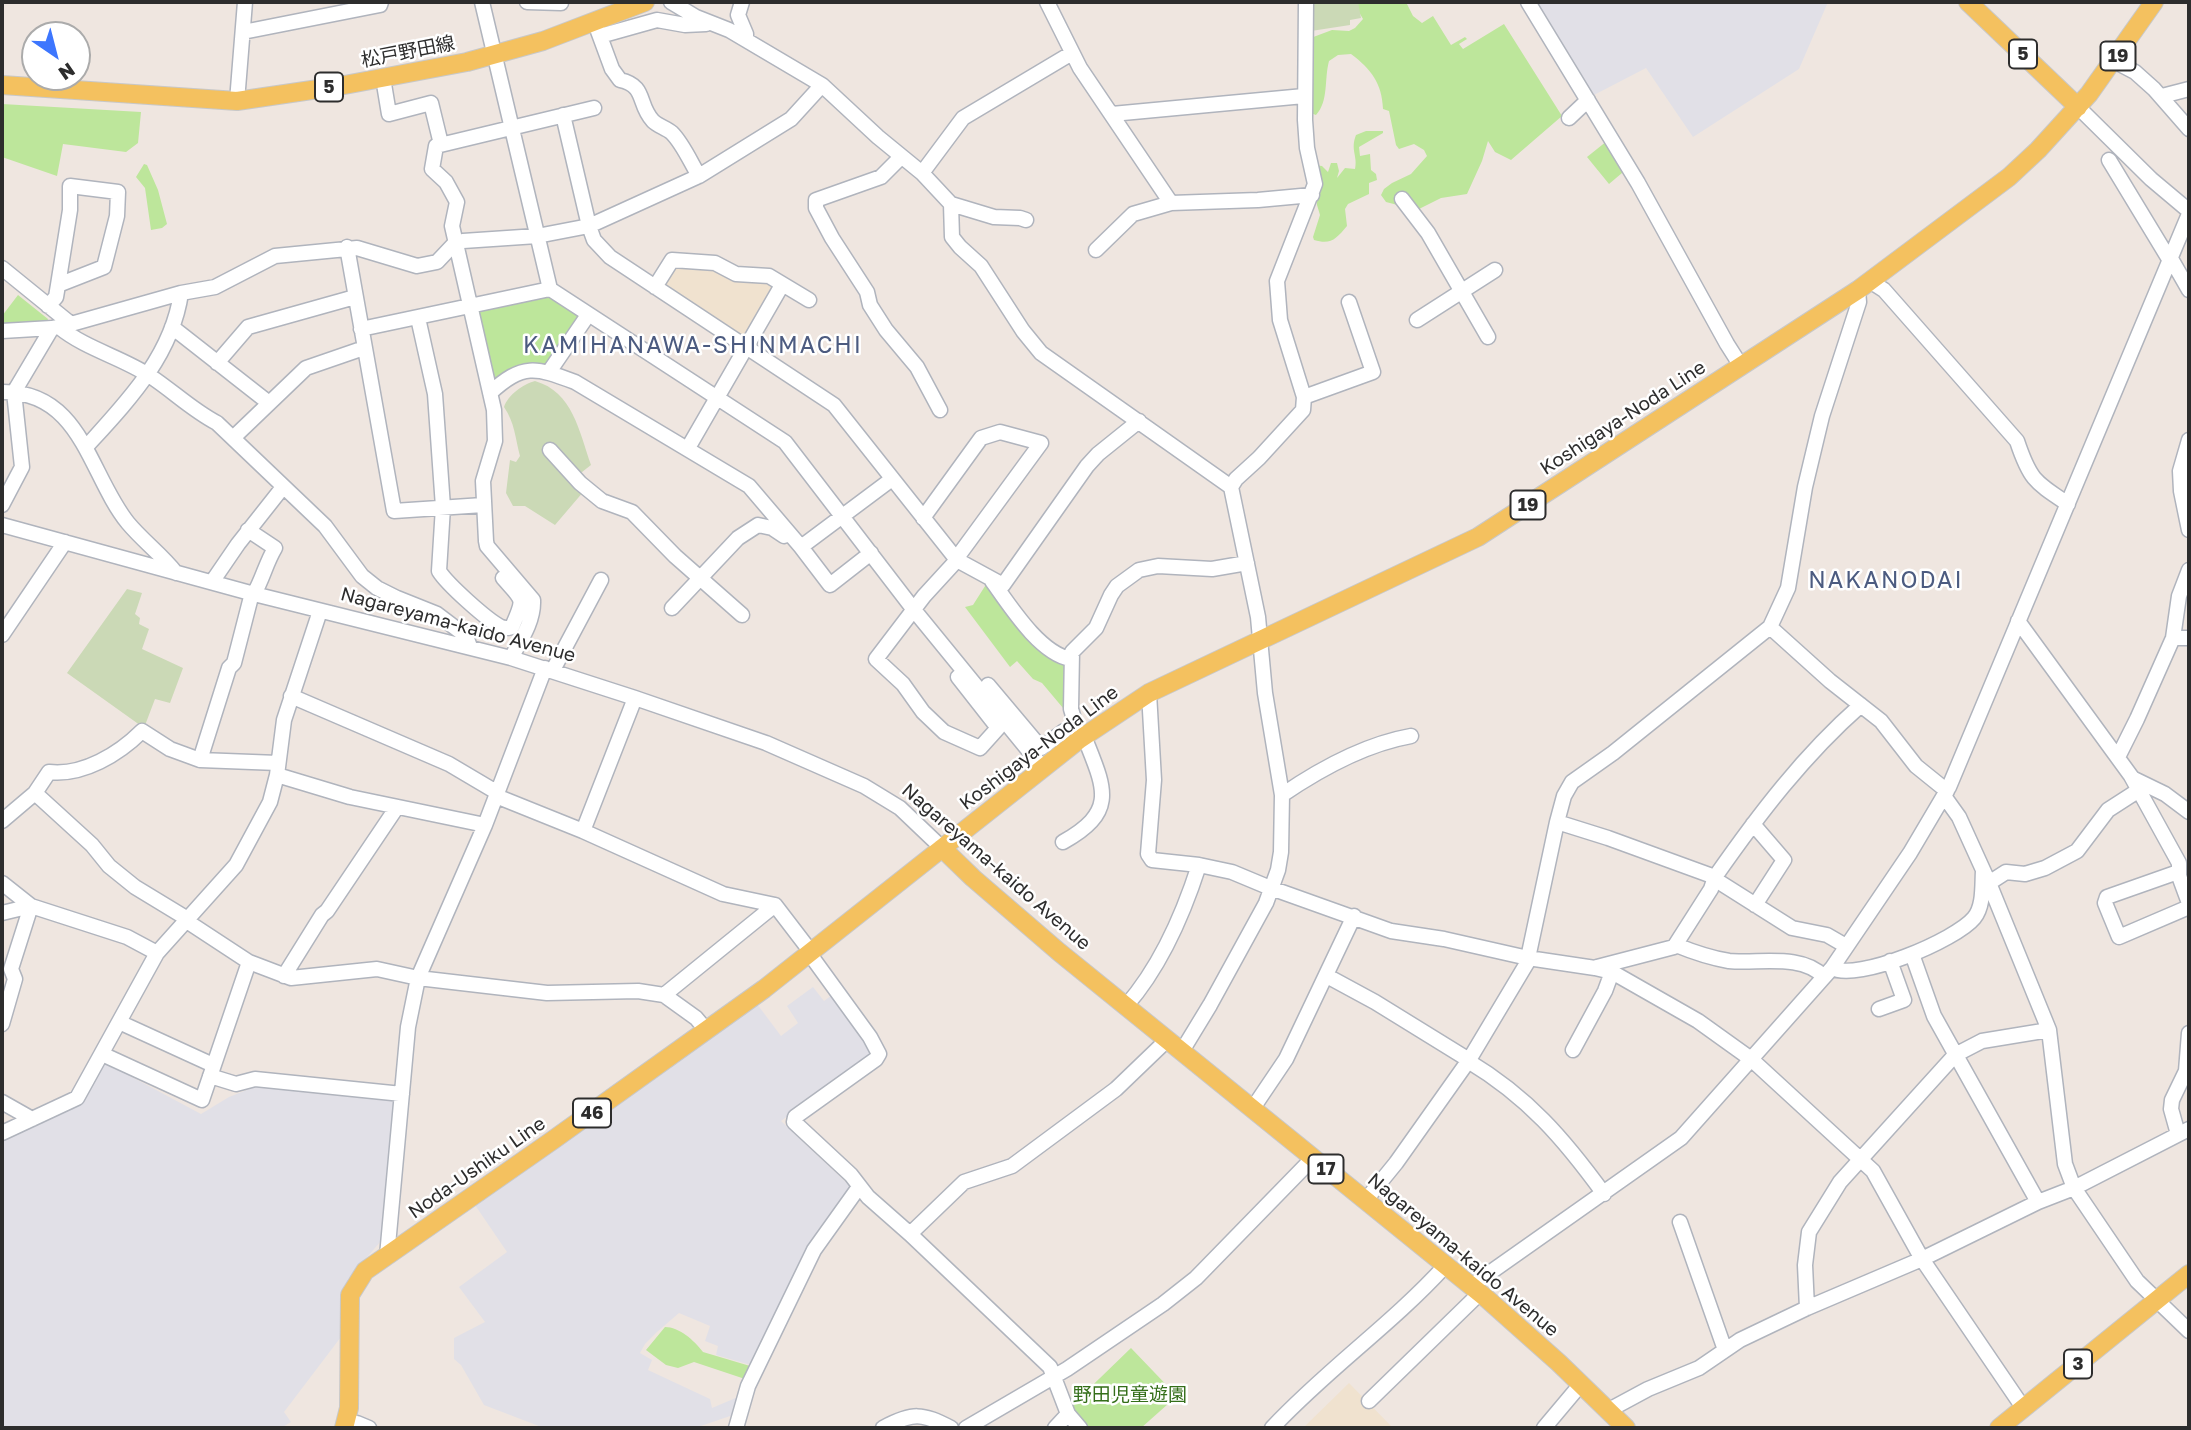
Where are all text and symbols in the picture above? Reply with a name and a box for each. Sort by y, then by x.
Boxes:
north arrow [21,21,91,91]
street label: 松戸野田線 [359,32,457,72]
road number: 5 [2009,40,2037,68]
road number: 19 [2100,42,2136,70]
text: N [55,58,80,86]
road number: 5 [315,72,343,102]
district label: KAMIHANAWA-SHINMACHI [526,332,860,360]
street label: Koshigaya-Noda Line [1536,356,1710,480]
road number: 19 [1510,490,1546,520]
district label: NAKANODAI [1809,567,1963,595]
street label: Nagareyama-kaido Avenue [338,583,578,667]
street label: Koshigaya-Noda Line [955,681,1123,815]
street label: Nagareyama-kaido Avenue [897,779,1095,955]
road number: 46 [573,1098,611,1128]
street label: Noda-Ushiku Line [404,1112,550,1224]
road number: 17 [1308,1154,1344,1184]
street label: Nagareyama-kaido Avenue [1363,1168,1563,1342]
road number: 3 [2064,1350,2092,1378]
park label: 野田児童遊園 [1073,1384,1187,1406]

